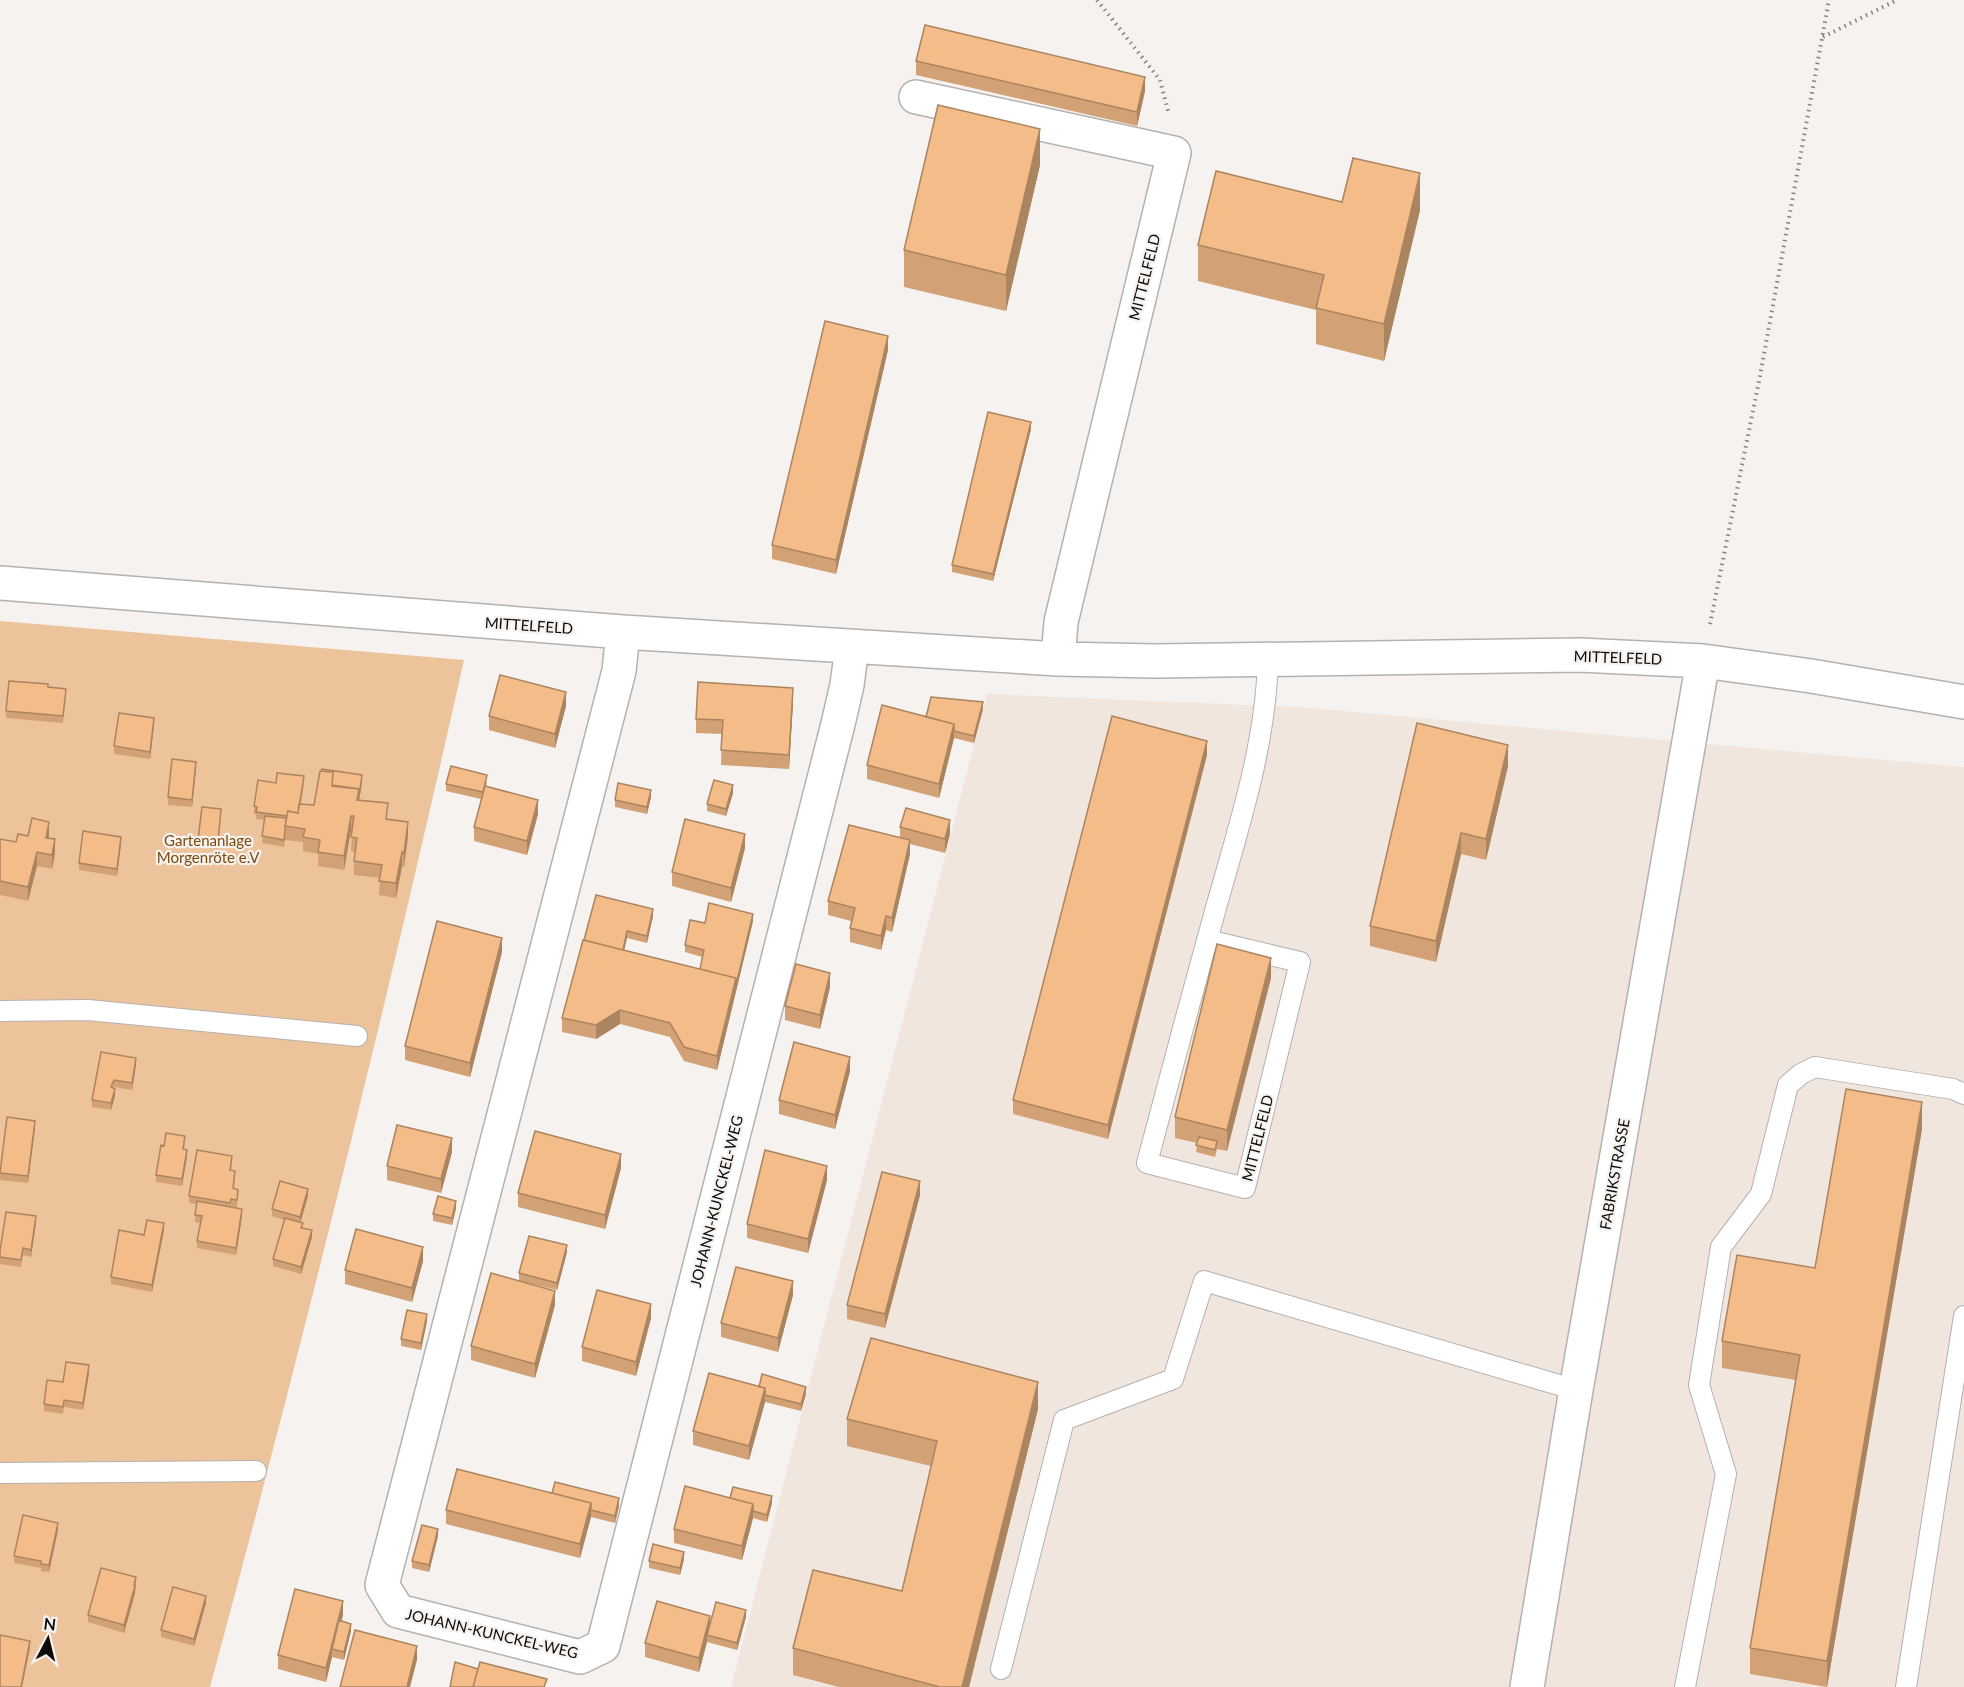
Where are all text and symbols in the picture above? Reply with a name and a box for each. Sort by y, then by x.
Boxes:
street label: MITTELFELD [1125,232,1163,322]
street label: MITTELFELD [484,613,574,637]
street label: MITTELFELD [1573,646,1663,668]
park label: Gartenanlage Morgenröte e.V [157,831,260,866]
street label: MITTELFELD [1238,1093,1276,1183]
street label: JOHANN-KUNCKEL-WEG [686,1113,746,1289]
street label: FABRIKSTRASSE [1595,1117,1633,1231]
street label: JOHANN-KUNCKEL-WEG [404,1604,580,1662]
north arrow [18,1609,78,1669]
text: N [43,1613,57,1634]

